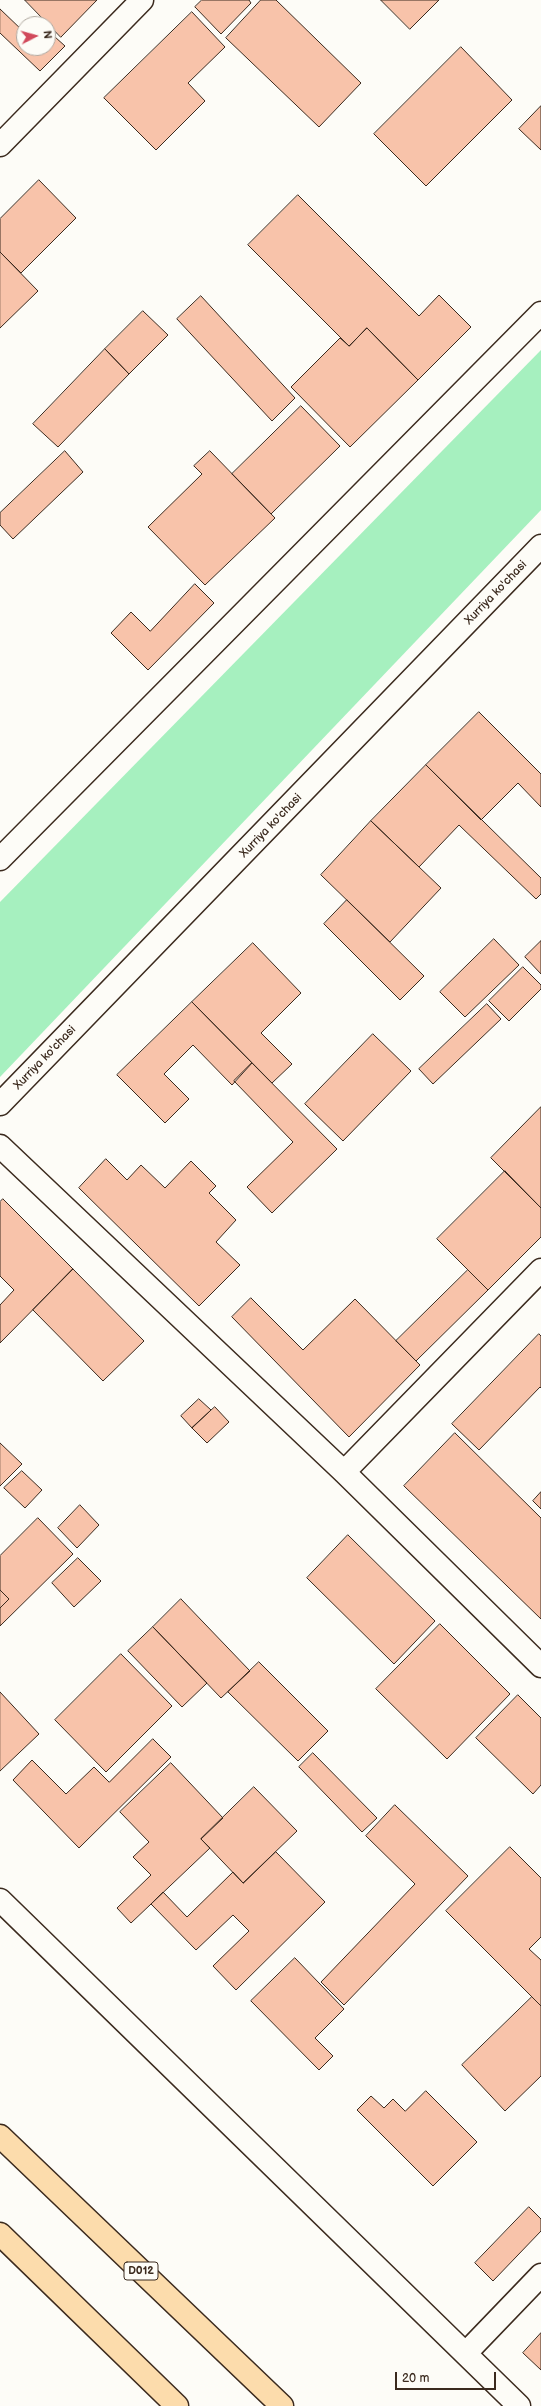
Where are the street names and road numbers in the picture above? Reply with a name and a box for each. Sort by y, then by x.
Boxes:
street label: Xurriya ko'chasi [462,558,530,628]
street label: Xurriya ko'chasi [237,791,305,861]
street label: Xurriya ko'chasi [11,1023,79,1093]
road number: D012 [124,2262,158,2280]

